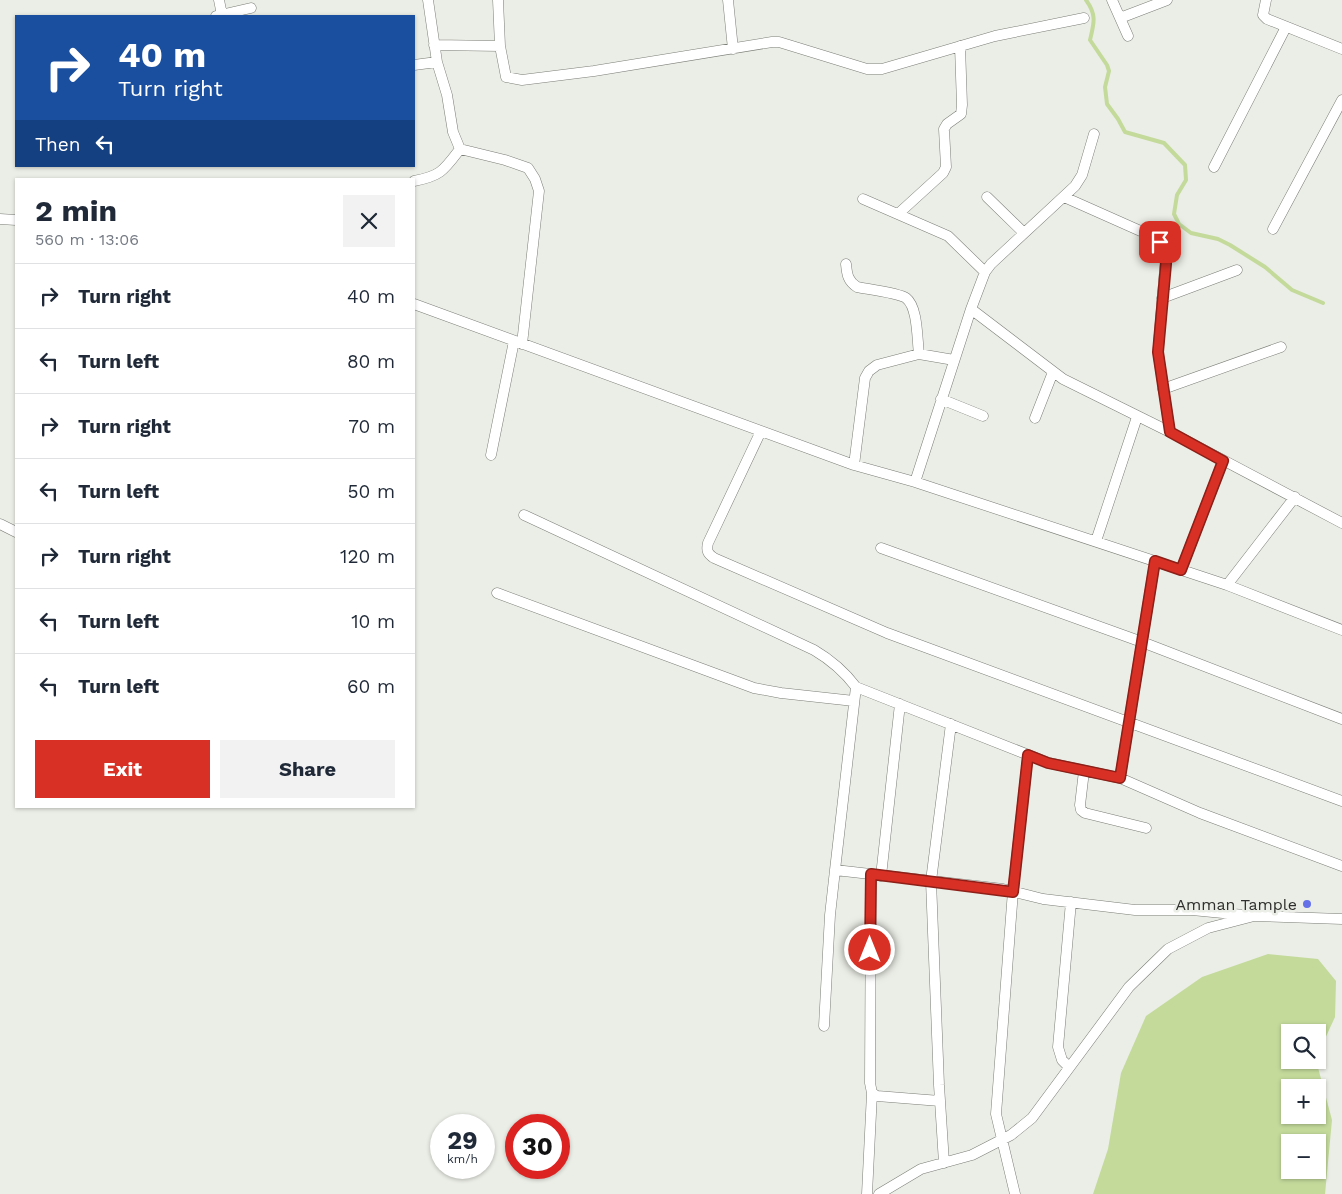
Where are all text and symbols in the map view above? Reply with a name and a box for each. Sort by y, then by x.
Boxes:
text: 40 m [118,34,206,76]
icon: right [35,35,100,100]
text: Turn right [118,76,223,101]
icon: left [91,130,119,158]
text: Then [35,133,81,156]
text: 2 min [35,193,117,228]
button: close [343,195,395,247]
pin [1139,221,1181,263]
icon: arrive [1146,228,1174,256]
text: 560 m · 13:06 [35,230,139,249]
icon: right [35,282,63,310]
text: Turn right [78,285,171,308]
text: 40 m [347,285,395,308]
icon: left [35,347,63,375]
text: Turn left [78,350,159,373]
text: 80 m [347,350,395,373]
icon: right [35,412,63,440]
text: Turn right [78,415,171,438]
text: 70 m [348,415,395,438]
icon: left [35,477,63,505]
text: Turn left [78,480,159,503]
text: 50 m [348,480,395,503]
icon: right [35,542,63,570]
text: Turn right [78,545,171,568]
text: 120 m [340,545,395,568]
icon: left [35,607,63,635]
text: Turn left [78,610,159,633]
text: 10 m [351,610,395,633]
icon: left [35,672,63,700]
text: Turn left [78,675,159,698]
text: 60 m [347,675,395,698]
button: Exit [35,740,210,798]
button: Share [220,740,395,798]
place label: Amman Tample [1175,895,1297,914]
marker: Amman Tample [1301,898,1313,910]
position arrow [843,923,895,975]
map controls [1281,1024,1326,1179]
button: search [1281,1024,1326,1069]
button: + [1281,1079,1326,1124]
speed limit sign: 30 [505,1114,570,1179]
text: 29 [447,1126,478,1155]
button: − [1281,1134,1326,1179]
text: km/h [447,1152,478,1166]

